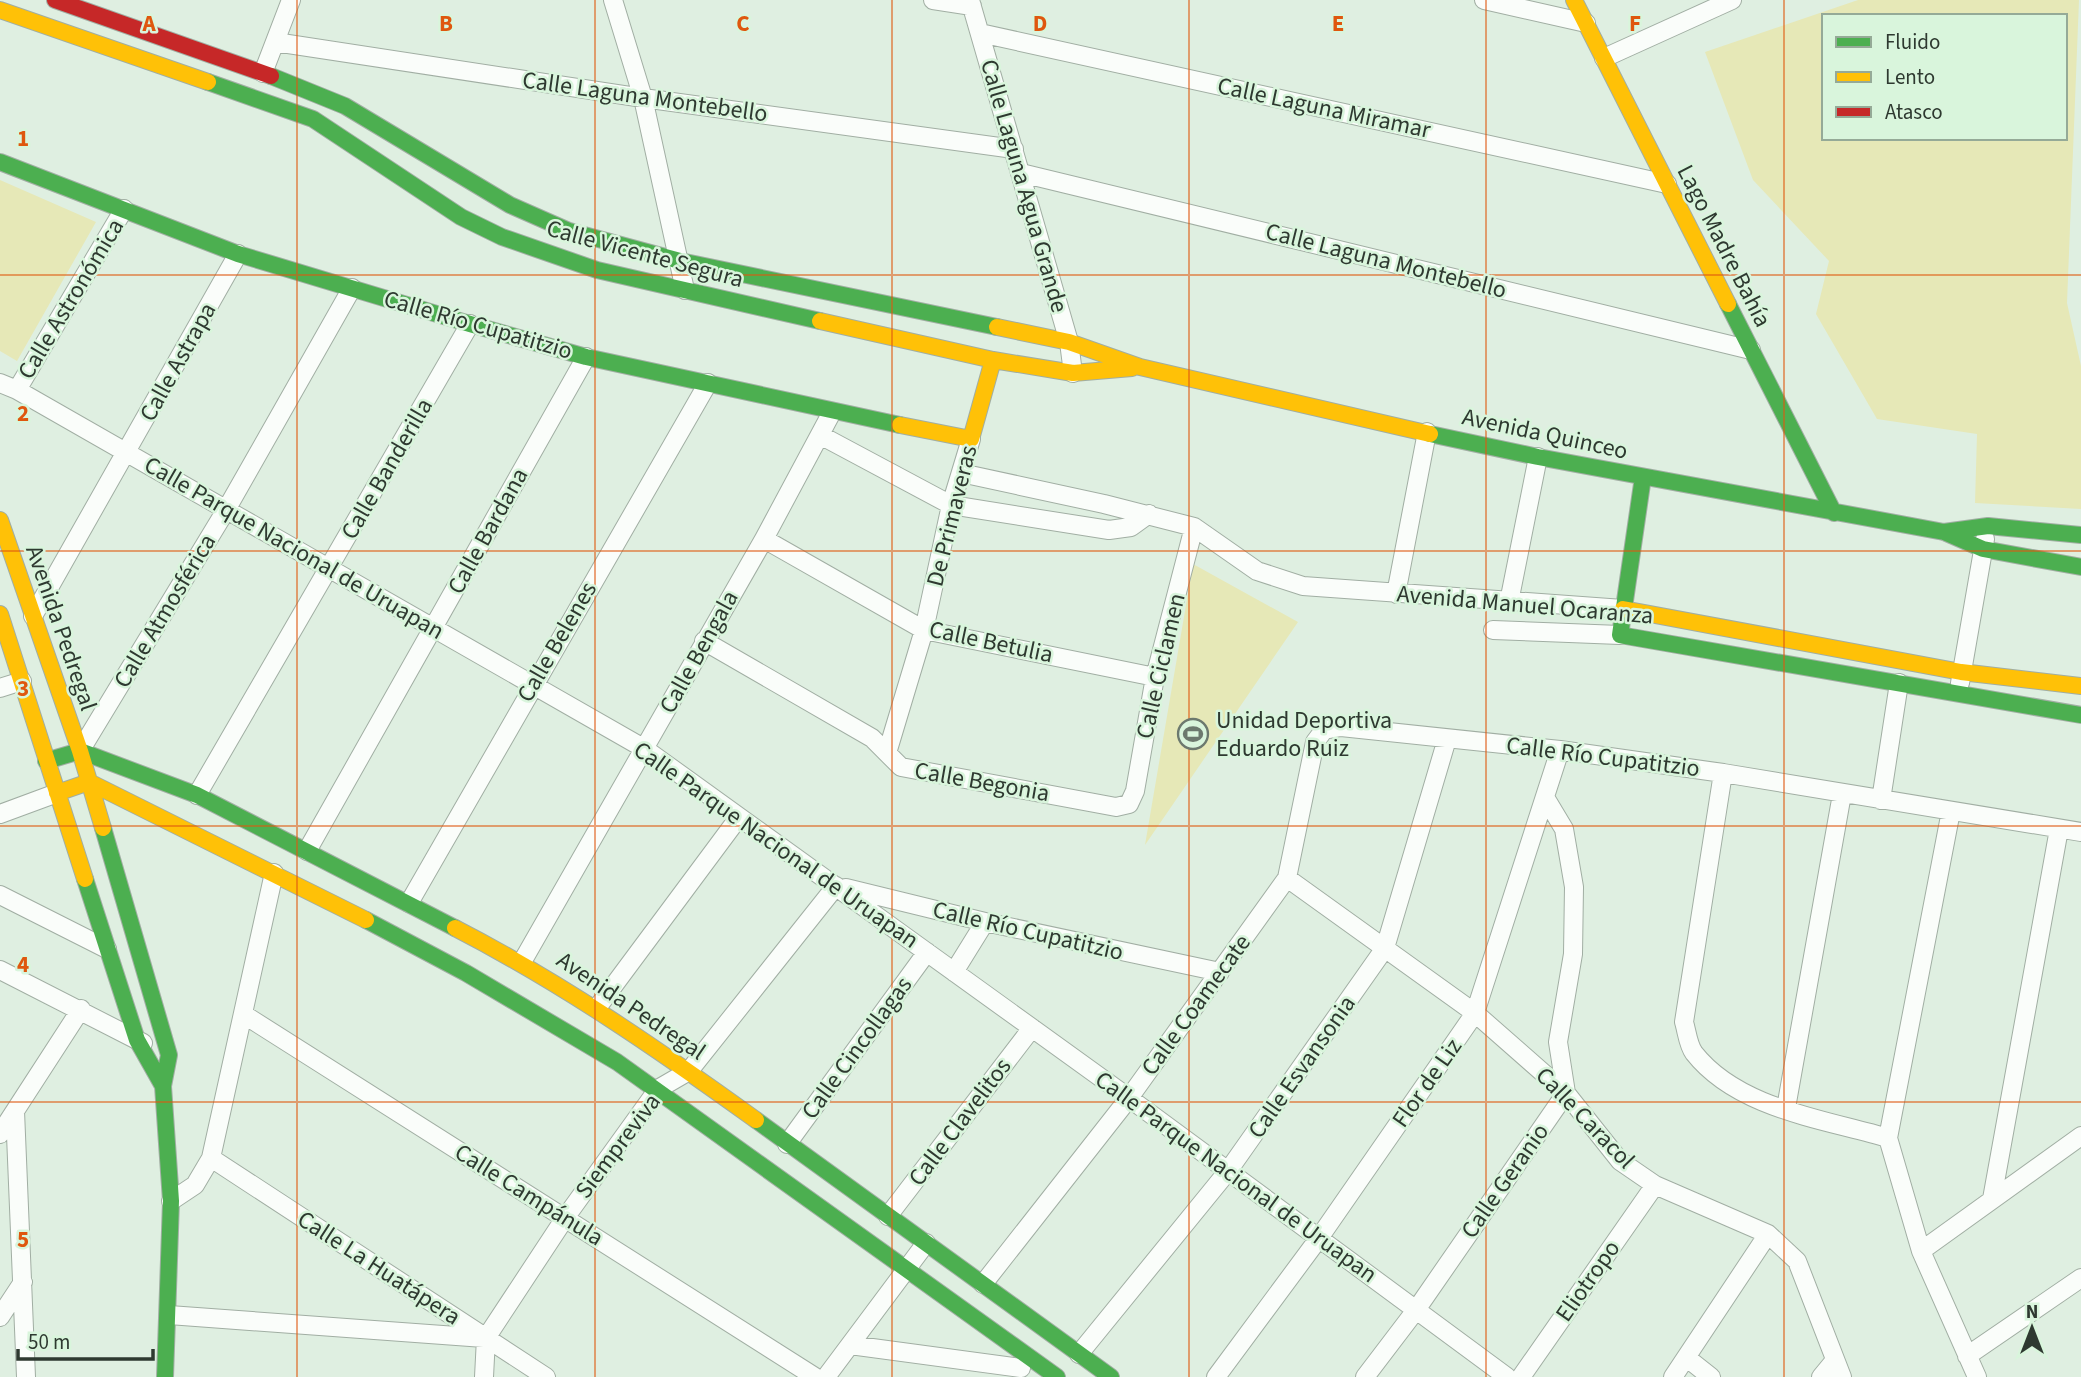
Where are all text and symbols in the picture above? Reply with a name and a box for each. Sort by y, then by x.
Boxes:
text: A [141,7,156,40]
text: B [439,7,453,40]
text: C [736,7,750,40]
text: D [1033,7,1047,40]
text: E [1332,7,1344,40]
text: F [1629,7,1641,40]
legend [1822,14,2067,140]
text: Fluido [1885,27,1940,57]
street label: Calle Laguna Agua Grande [971,55,1077,317]
street label: Calle Laguna Montebello [520,62,770,132]
text: Lento [1885,62,1935,92]
street label: Calle Laguna Miramar [1214,68,1435,148]
text: Atasco [1885,97,1943,127]
text: 1 [17,122,29,155]
street label: Lago Madre Bahía [1668,159,1780,333]
street label: Calle Vicente Segura [543,211,747,297]
street label: Calle Astronómica [9,212,133,386]
street label: Calle Laguna Montebello [1262,214,1510,308]
street label: Calle Río Cupatitzio [380,281,576,369]
street label: Calle Astrapa [131,296,225,428]
street label: Calle Banderilla [332,392,442,546]
text: 2 [17,397,29,430]
street label: Avenida Quinceo [1459,399,1631,469]
street label: De Primaveras [918,442,986,590]
street label: Calle Parque Nacional de Uruapan [137,447,451,649]
street label: Calle Bardana [439,461,537,601]
street label: Calle Atmosférica [105,527,225,695]
street label: Avenida Pedregal [16,540,106,716]
street label: Calle Belenes [508,575,606,709]
street label: Avenida Manuel Ocaranza [1395,576,1655,634]
street label: Calle Bengala [651,584,747,720]
street label: Calle Ciclamen [1127,590,1195,742]
street label: Calle Betulia [926,612,1056,672]
text: 3 [17,672,29,705]
place label: Unidad Deportiva Eduardo Ruiz [1216,703,1392,766]
sports icon: Unidad Deportiva Eduardo Ruiz [1176,717,1210,751]
street label: Calle Río Cupatitzio [1504,728,1702,786]
street label: Calle Parque Nacional de Uruapan [626,733,926,957]
street label: Calle Begonia [912,753,1052,811]
street label: Calle Río Cupatitzio [929,892,1127,970]
street label: Calle Coamecate [1133,927,1259,1083]
street label: Avenida Pedregal [549,943,713,1069]
text: 4 [17,948,29,981]
street label: Calle Cincollagas [793,969,921,1127]
street label: Calle Esvansonia [1240,988,1364,1146]
street label: Flor de Liz [1383,1031,1471,1135]
street label: Calle Clavelitos [900,1051,1020,1193]
street label: Calle Caracol [1527,1059,1643,1177]
street label: Calle Parque Nacional de Uruapan [1088,1063,1384,1291]
street label: Siempreviva [567,1086,669,1206]
street label: Calle Geranio [1452,1116,1558,1246]
street label: Calle Campánula [448,1135,610,1255]
street label: Calle La Huatápera [290,1202,468,1334]
text: 5 [17,1223,29,1256]
street label: Eliotropo [1547,1233,1629,1329]
north arrow [1997,1293,2067,1363]
text: N [2026,1299,2038,1326]
scale bar [18,1318,152,1362]
text: 50 m [28,1327,70,1357]

